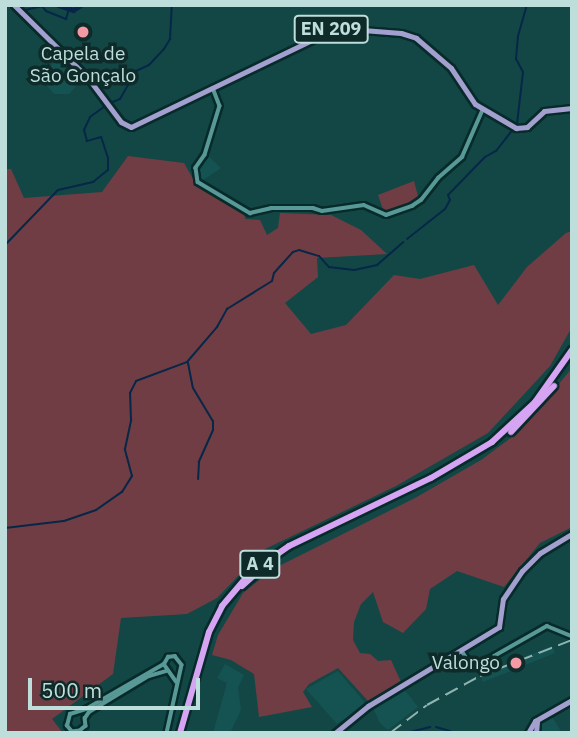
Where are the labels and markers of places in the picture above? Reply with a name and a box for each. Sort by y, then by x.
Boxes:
marker: Capela de São Gonçalo [75,24,91,40]
place label: Capela de São Gonçalo [30,43,136,87]
place label: Valongo [432,652,500,674]
marker: Valongo [506,653,526,673]

